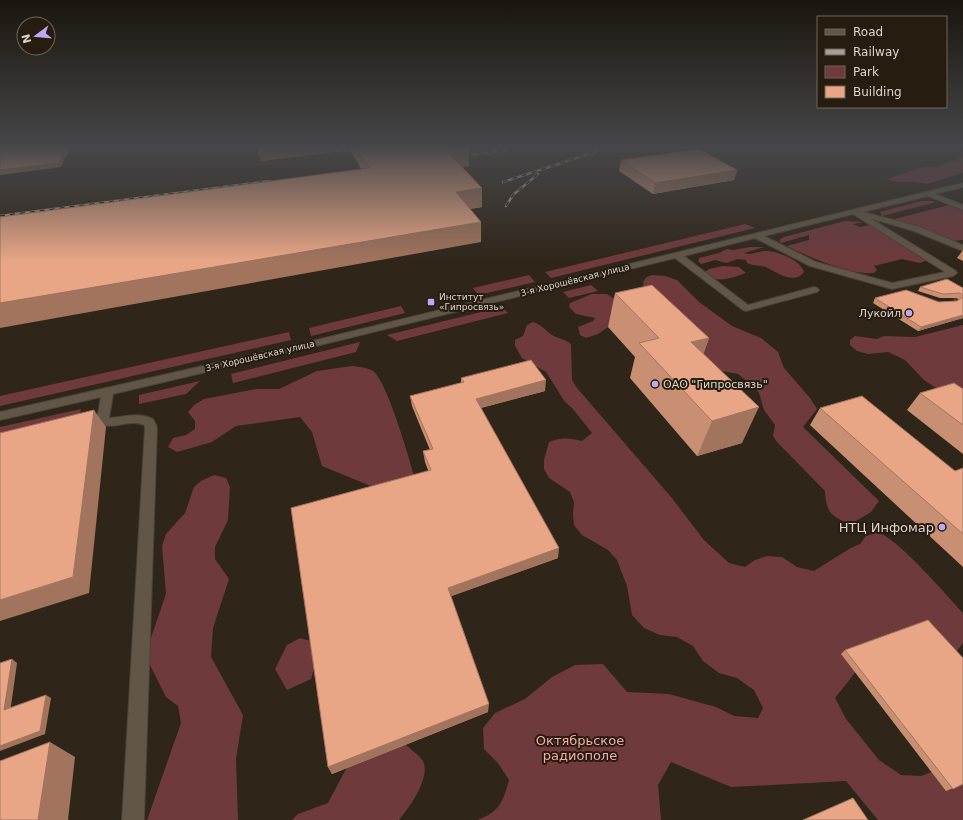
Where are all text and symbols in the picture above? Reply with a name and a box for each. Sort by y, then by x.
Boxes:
north arrow [16,16,56,56]
legend [817,16,947,108]
text: Road [853,25,883,39]
text: N [19,32,34,45]
text: Railway [853,45,899,59]
text: Park [853,65,879,79]
text: Building [853,85,902,99]
street label: 3-я Хорошёвская улица [519,262,631,298]
place label: Институт «Гипросвязь» [439,292,504,312]
marker: Институт «Гипросвязь» [426,297,436,307]
place label: Лукойл [859,307,901,320]
marker: Лукойл [904,308,914,318]
street label: 3-я Хорошёвская улица [204,339,316,373]
place label: ОАО "Гипросвязь" [663,378,768,391]
marker: ОАО "Гипросвязь" [650,379,660,389]
place label: НТЦ Инфомар [839,520,934,535]
marker: НТЦ Инфомар [937,522,947,532]
park label: Октябрьское радиополе [536,733,624,763]

